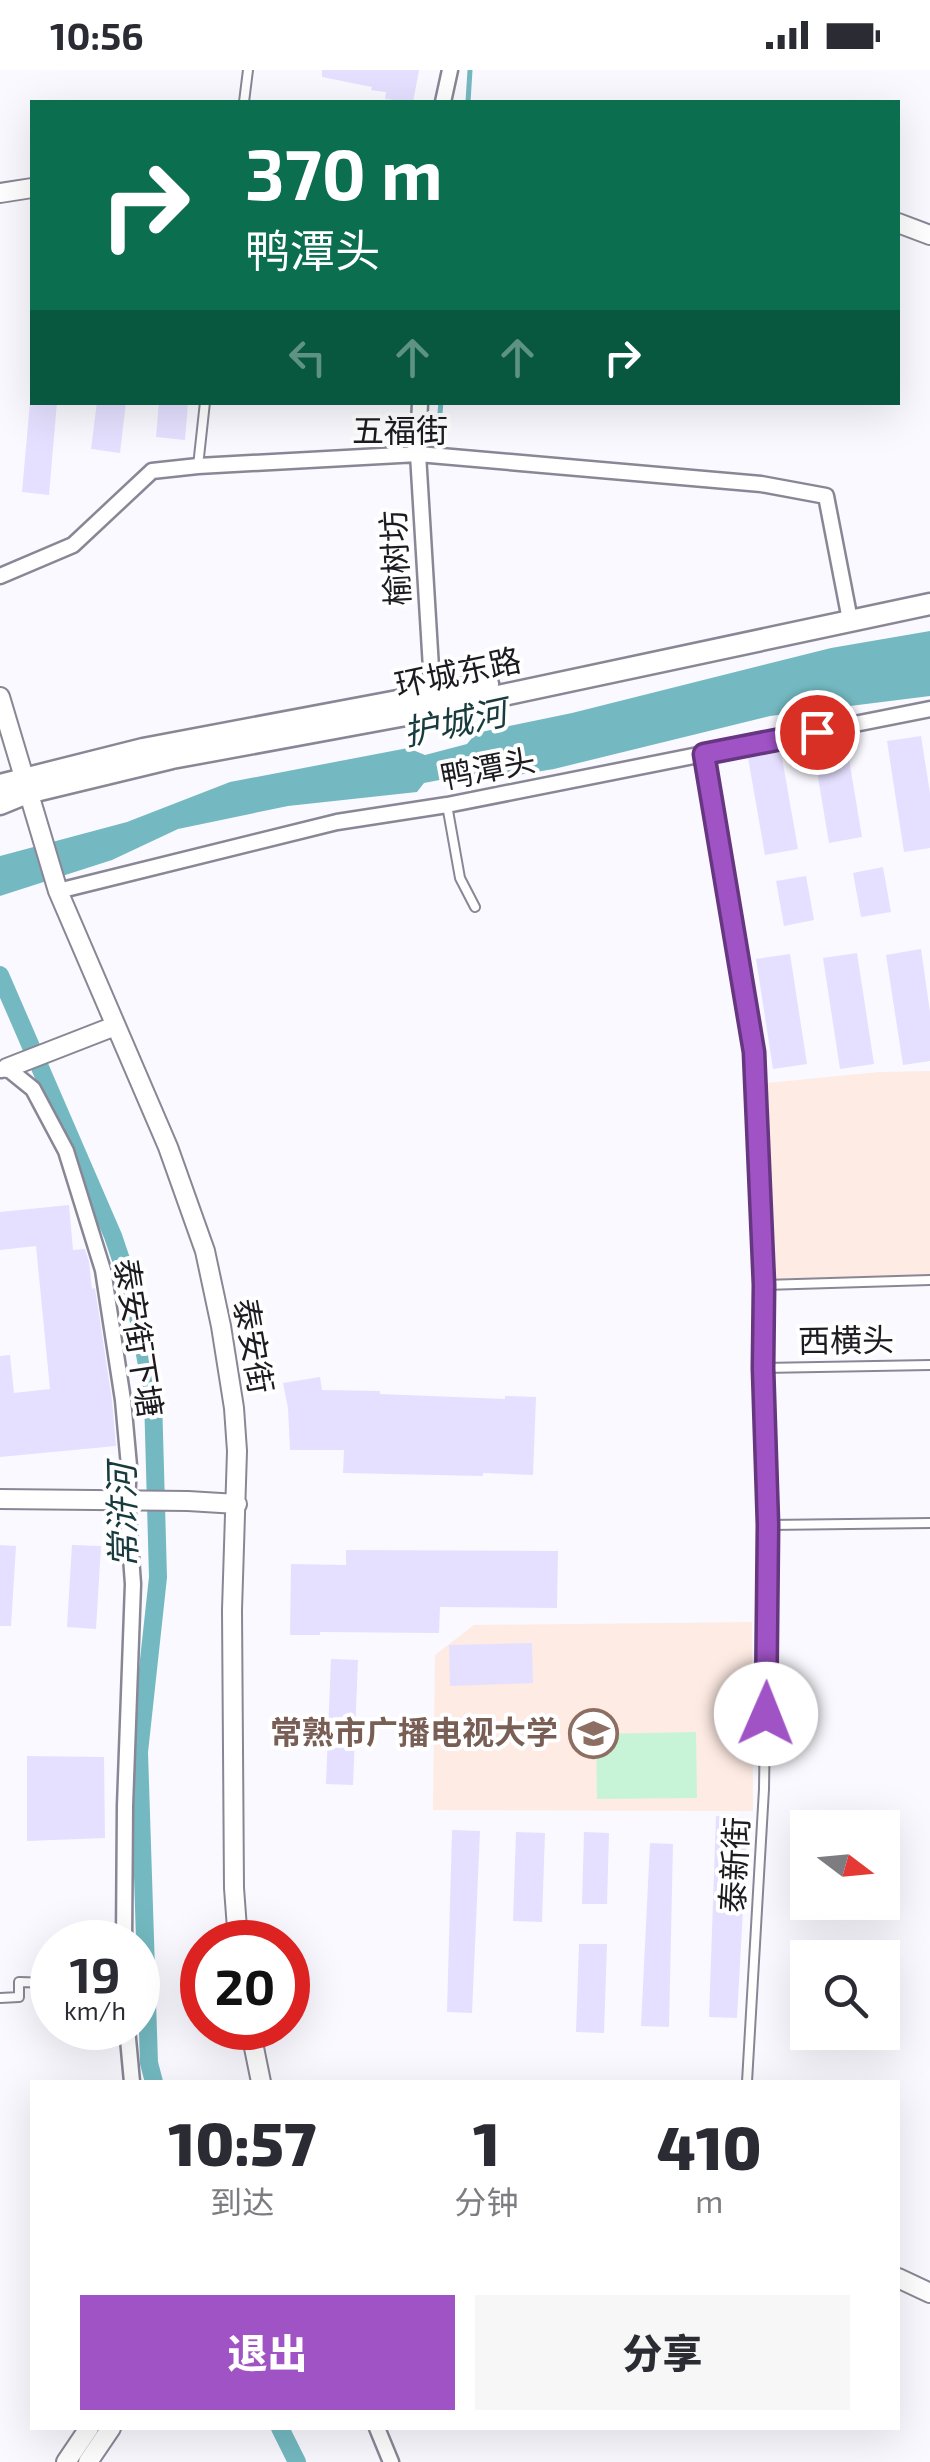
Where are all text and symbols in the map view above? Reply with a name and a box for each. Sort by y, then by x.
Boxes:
text: 10:56 [50,12,144,58]
text: 370 m [245,130,443,214]
icon: right [80,140,210,270]
text: 鸭潭头 [245,222,380,276]
icon: left [280,330,335,385]
icon: ahead [385,330,440,385]
icon: ahead [490,330,545,385]
icon: right [595,330,650,385]
street label: 五福街 [352,410,448,448]
street label: 榆树坊 [373,509,415,607]
street label: 环城东路 [391,639,524,703]
water label: 护城河 [399,688,516,753]
pin [775,690,860,775]
icon: arrive [790,705,845,760]
street label: 鸭潭头 [437,739,538,795]
street label: 泰安街下塘 [109,1256,171,1420]
street label: 泰安街 [228,1295,282,1396]
street label: 西横头 [798,1319,894,1359]
water label: 常浒河 [99,1457,143,1569]
position arrow [714,1662,818,1766]
school or university icon: 常熟市广播电视大学 [567,1707,619,1759]
place label: 常熟市广播电视大学 [270,1712,558,1750]
north arrow [790,1810,900,1920]
map controls [790,1810,900,2050]
street label: 泰新街 [712,1816,754,1914]
speed limit sign: 20 [180,1920,310,2050]
button: search [790,1940,900,2050]
text: 19 [69,1943,121,2003]
text: km/h [64,1995,126,2025]
text: 10:57 [168,2106,316,2178]
text: 1 [473,2106,500,2178]
text: 410 [657,2110,762,2182]
text: m [695,2181,723,2219]
text: 到达 [210,2182,274,2220]
text: 分钟 [454,2182,518,2220]
button: 退出 [80,2295,455,2410]
button: 分享 [475,2295,850,2410]

